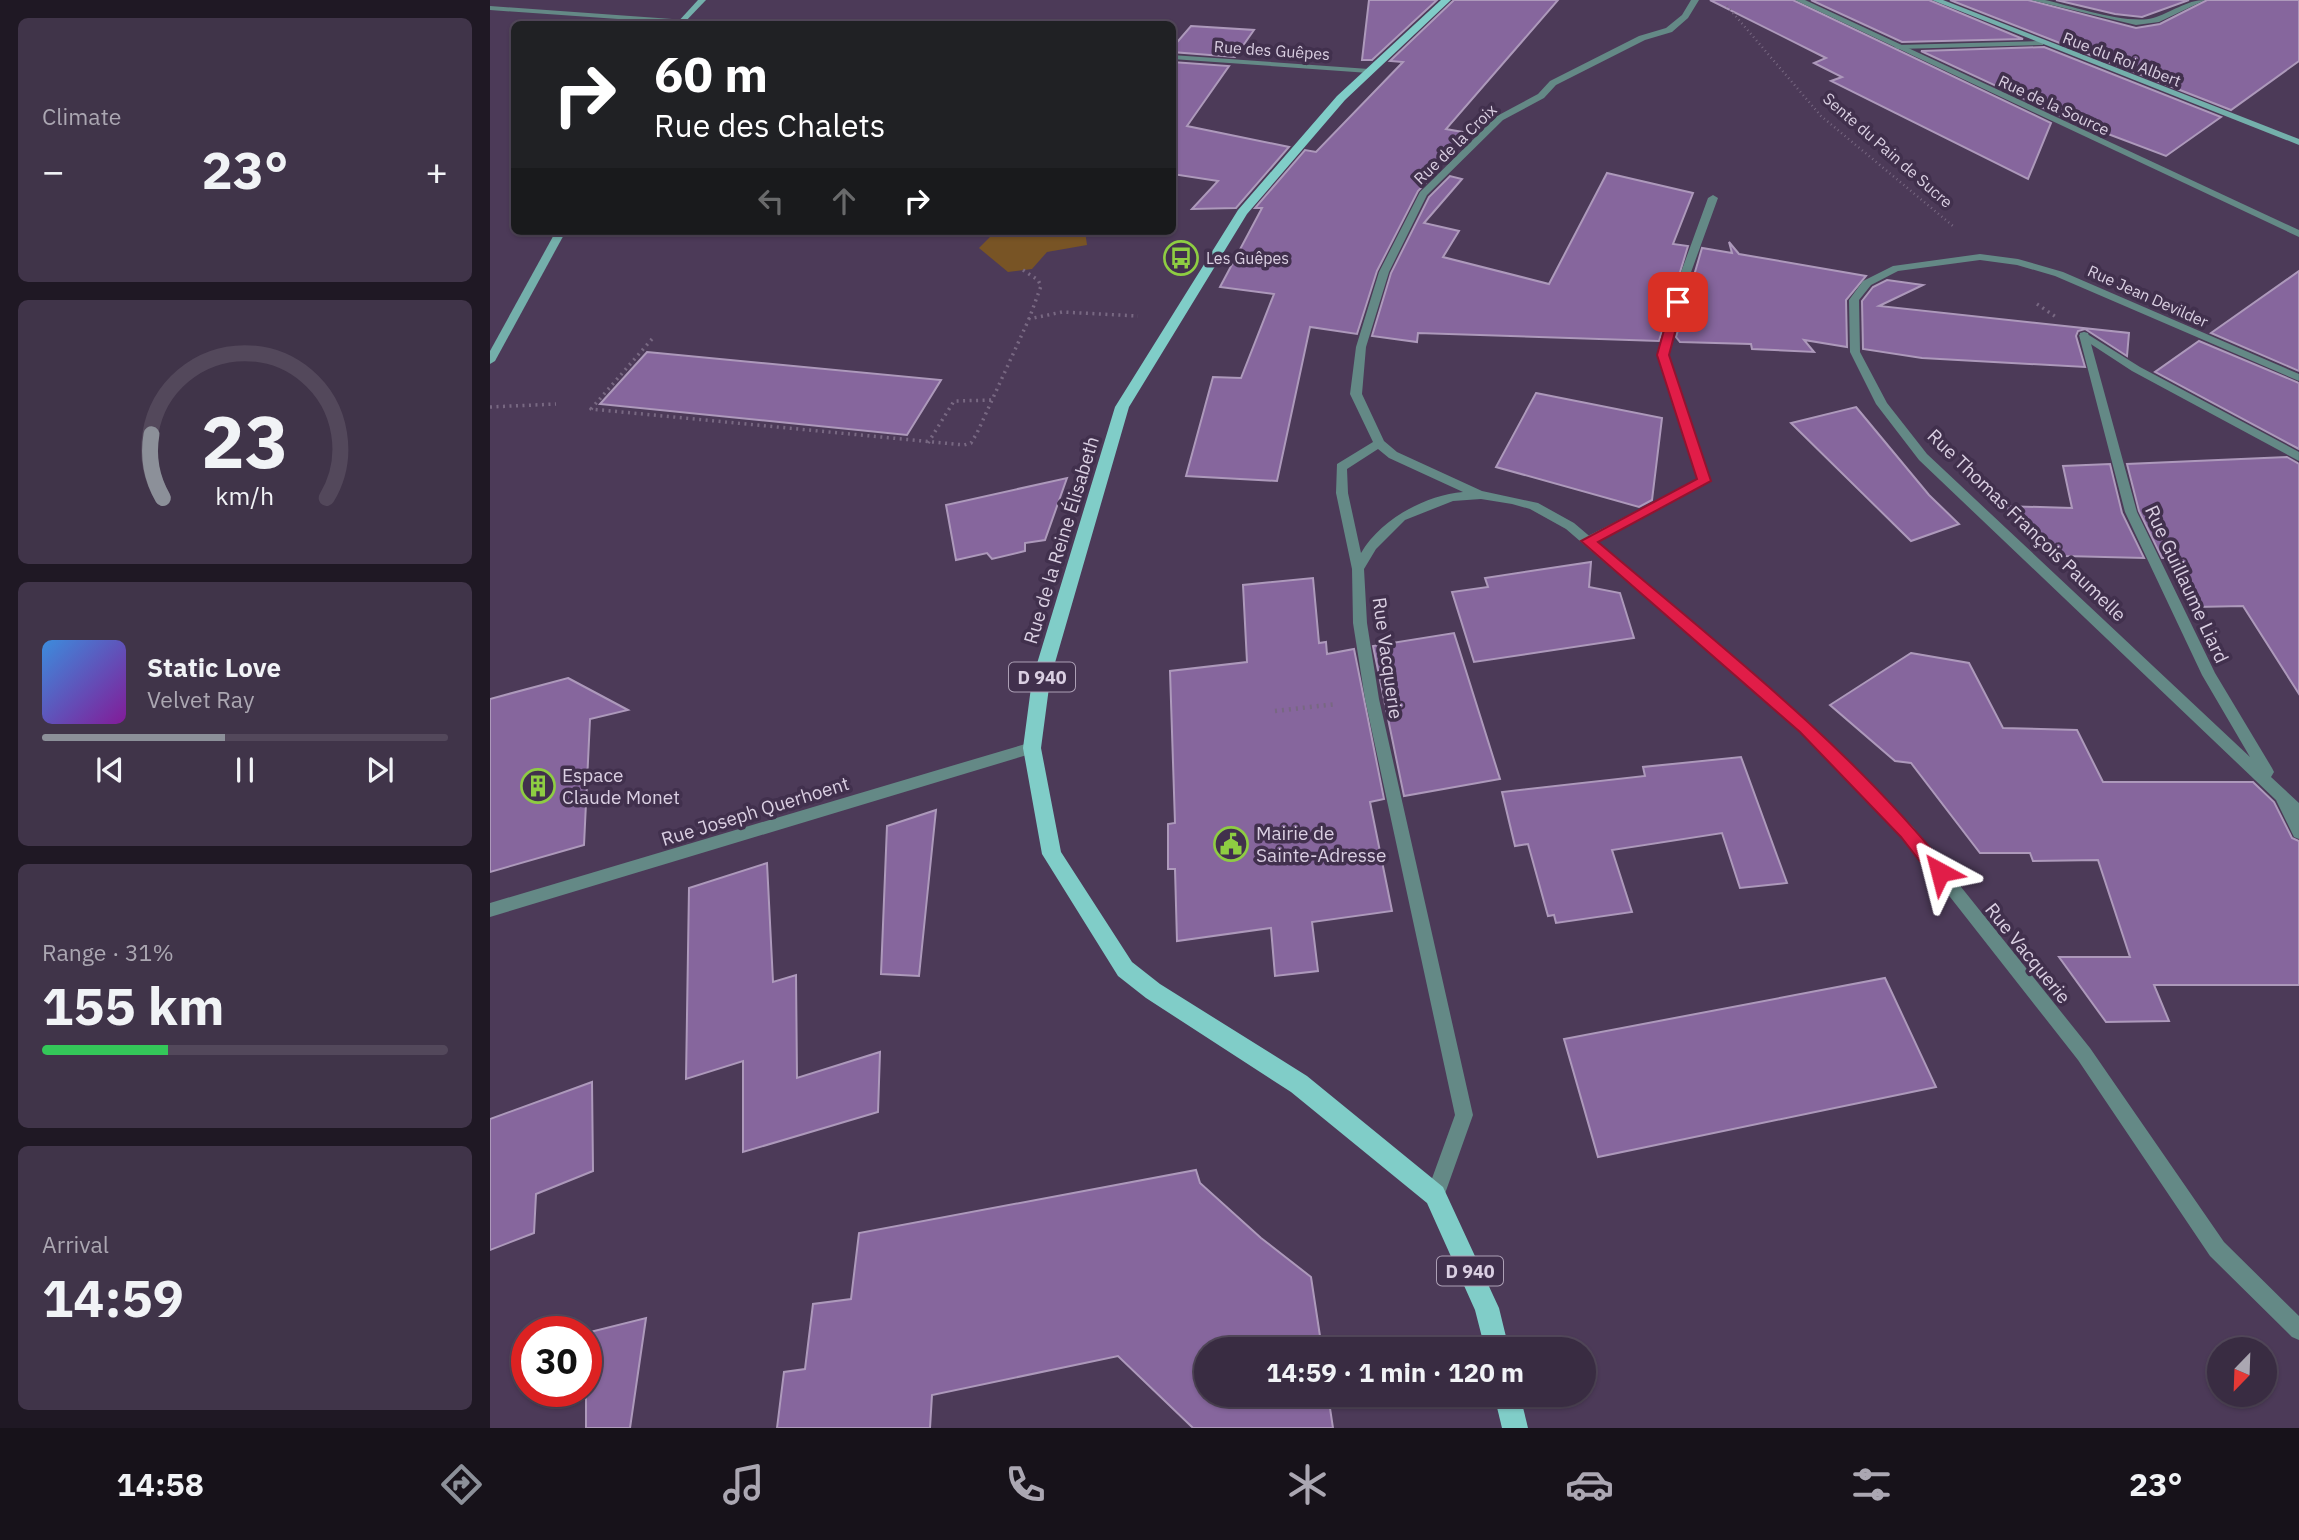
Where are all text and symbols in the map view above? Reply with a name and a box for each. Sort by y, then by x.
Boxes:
street label: Rue du Roi Albert [2060,27,2184,91]
street label: Rue des Guêpes [1213,36,1331,64]
text: 60 m [654,42,768,105]
icon: right [539,49,630,140]
street label: Rue de la Source [1995,71,2113,140]
street label: Sente du Pain de Sucre [1819,88,1957,212]
street label: Rue de la Croix [1409,100,1501,188]
text: Climate [42,101,121,131]
text: Rue des Chalets [654,104,885,146]
text: 23° [202,136,288,203]
text: − [42,146,65,195]
text: + [425,146,448,195]
icon: left [752,182,790,220]
icon: ahead [825,182,863,220]
icon: right [898,182,936,220]
bus stop icon: Les Guêpes [1162,239,1200,277]
place label: Les Guêpes [1206,248,1289,268]
street label: Rue Jean Devilder [2085,260,2211,332]
pin [1648,272,1708,332]
icon: arrive [1659,283,1697,321]
text: 23 [201,393,289,488]
street label: Rue Thomas François Paumelle [1923,424,2131,626]
street label: Rue de la Reine Élisabeth [1018,433,1104,647]
text: km/h [216,479,274,512]
street label: Rue Guillaume Liard [2140,501,2234,667]
street label: Rue Vacquerie [1368,595,1408,721]
text: Static Love [147,650,281,684]
road number: D 940 [1009,662,1075,692]
text: Velvet Ray [147,684,254,714]
icon: previous [91,751,129,789]
icon: pause [226,751,264,789]
icon: next [361,751,399,789]
place label: Espace Claude Monet [562,763,680,809]
building icon: Espace Claude Monet [519,767,557,805]
street label: Rue Joseph Querhoent [658,771,852,851]
place label: Mairie de Sainte-Adresse [1256,821,1386,867]
public building icon: Mairie de Sainte-Adresse [1212,825,1250,863]
position arrow [1903,835,1977,909]
street label: Rue Vacquerie [1980,898,2076,1008]
text: Range · 31% [42,937,174,967]
text: 155 km [42,972,224,1039]
text: Arrival [42,1229,109,1259]
road number: D 940 [1437,1256,1503,1286]
text: 14:59 [42,1264,184,1331]
speed limit sign: 30 [511,1316,602,1407]
north arrow [2207,1337,2277,1407]
map controls [2207,1337,2277,1407]
text: 14:59 · 1 min · 120 m [1266,1355,1524,1389]
icon: directions [437,1460,486,1509]
icon: music [719,1460,768,1509]
icon: phone [1001,1460,1050,1509]
icon: climate [1283,1460,1332,1509]
icon: car [1565,1460,1614,1509]
icon: filters [1847,1460,1896,1509]
text: 14:58 [117,1463,204,1505]
text: 23° [2129,1463,2182,1505]

